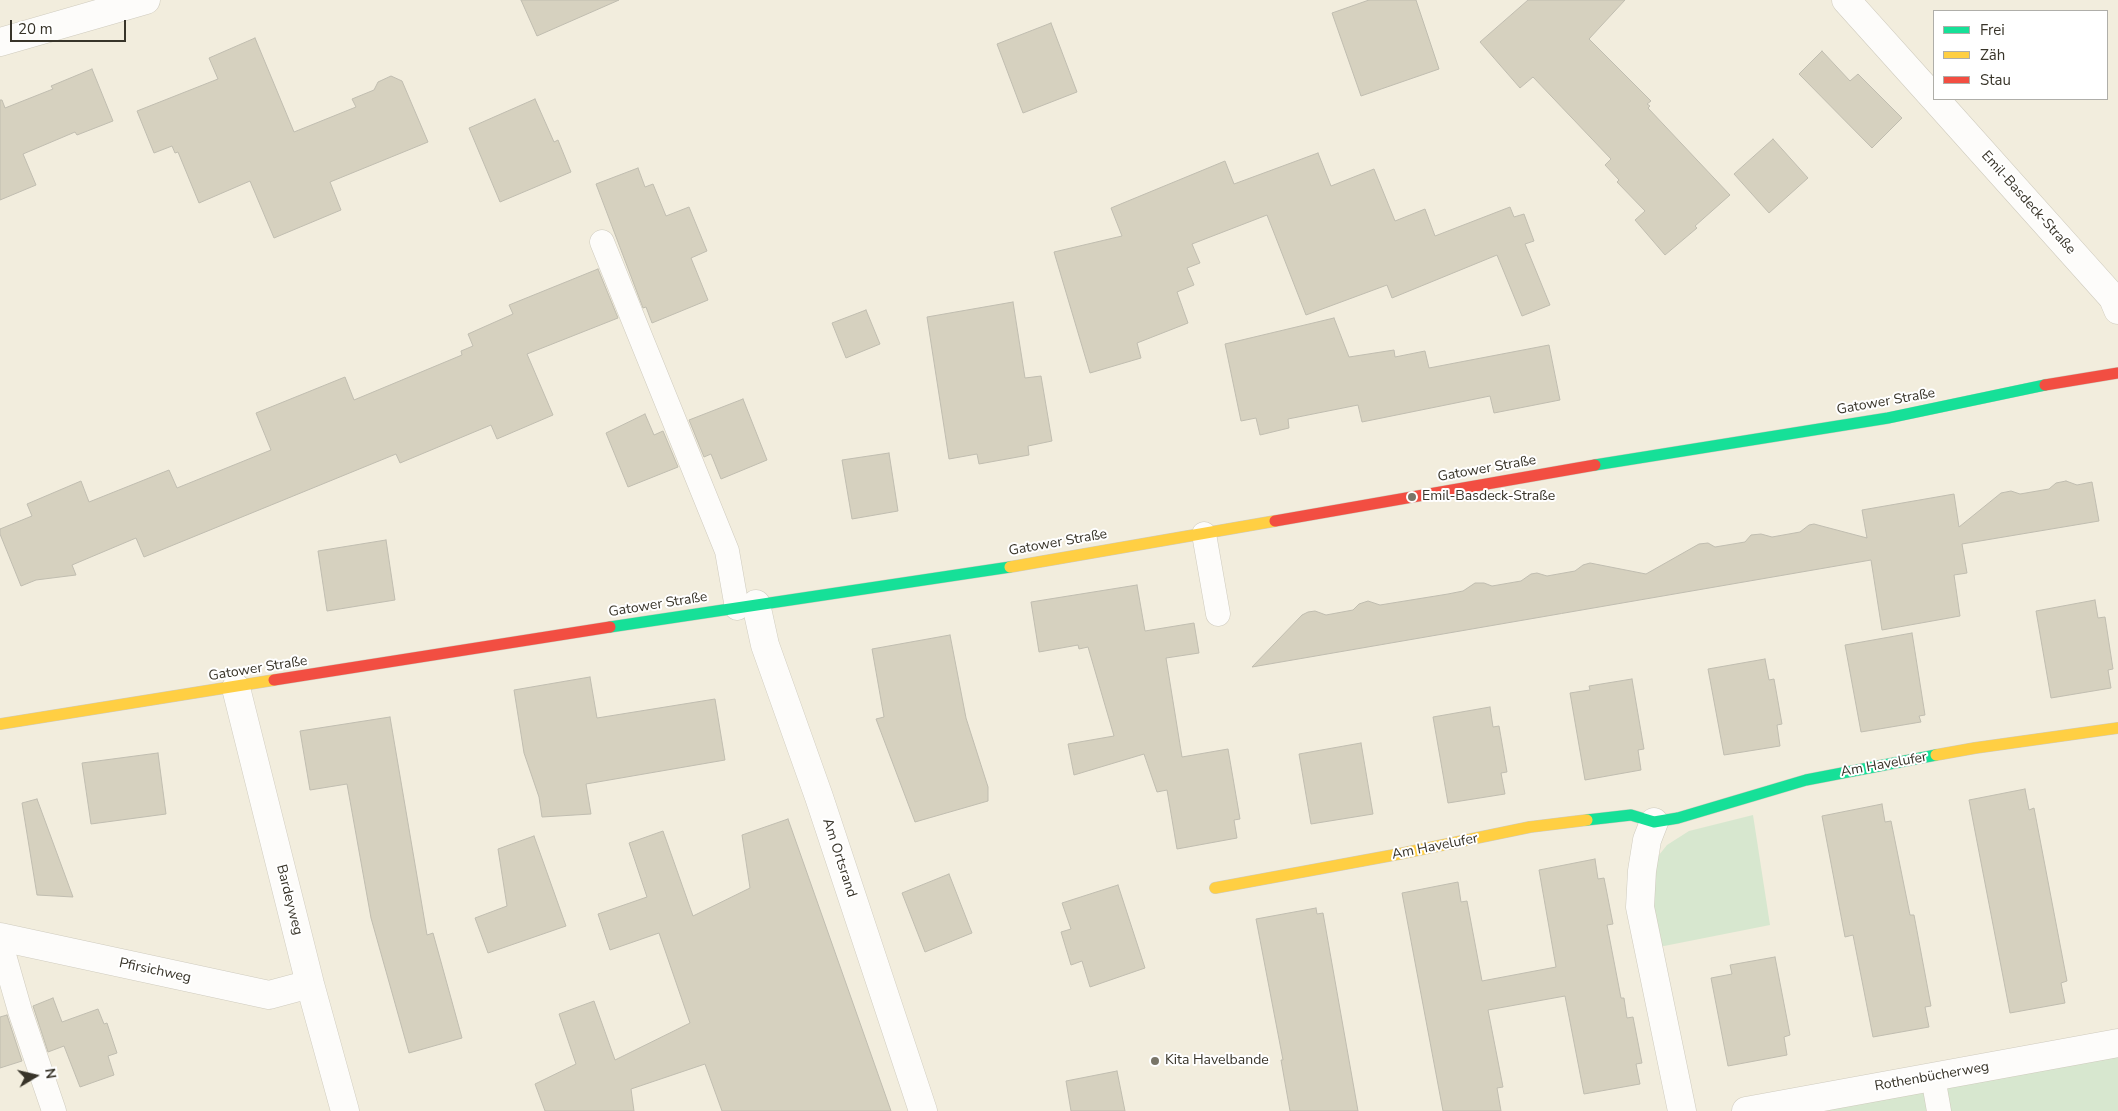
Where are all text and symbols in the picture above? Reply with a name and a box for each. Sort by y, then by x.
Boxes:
scale bar [12,10,129,42]
legend [1933,10,2108,100]
text: 20 m [18,19,53,39]
text: Frei [1980,20,2005,40]
text: Zäh [1980,45,2005,65]
text: Stau [1980,70,2011,90]
street label: Emil-Basdeck-Straße [1977,148,2079,258]
street label: Gatower Straße [1835,385,1937,419]
street label: Gatower Straße [1436,452,1538,486]
place label: Emil-Basdeck-Straße [1422,489,1555,505]
marker: Emil-Basdeck-Straße [1406,491,1418,503]
street label: Gatower Straße [1007,526,1109,560]
street label: Gatower Straße [607,589,709,621]
street label: Gatower Straße [207,653,309,685]
street label: Am Havelufer [1840,749,1928,781]
street label: Am Ortsrand [818,816,860,900]
street label: Am Havelufer [1391,830,1479,864]
street label: Bardeyweg [272,863,306,937]
street label: Pfirsichweg [117,955,193,987]
north arrow [10,1051,60,1101]
place label: Kita Havelbande [1165,1053,1269,1069]
marker: Kita Havelbande [1149,1055,1161,1067]
street label: Rothenbücherweg [1874,1059,1990,1095]
text: N [40,1067,61,1080]

